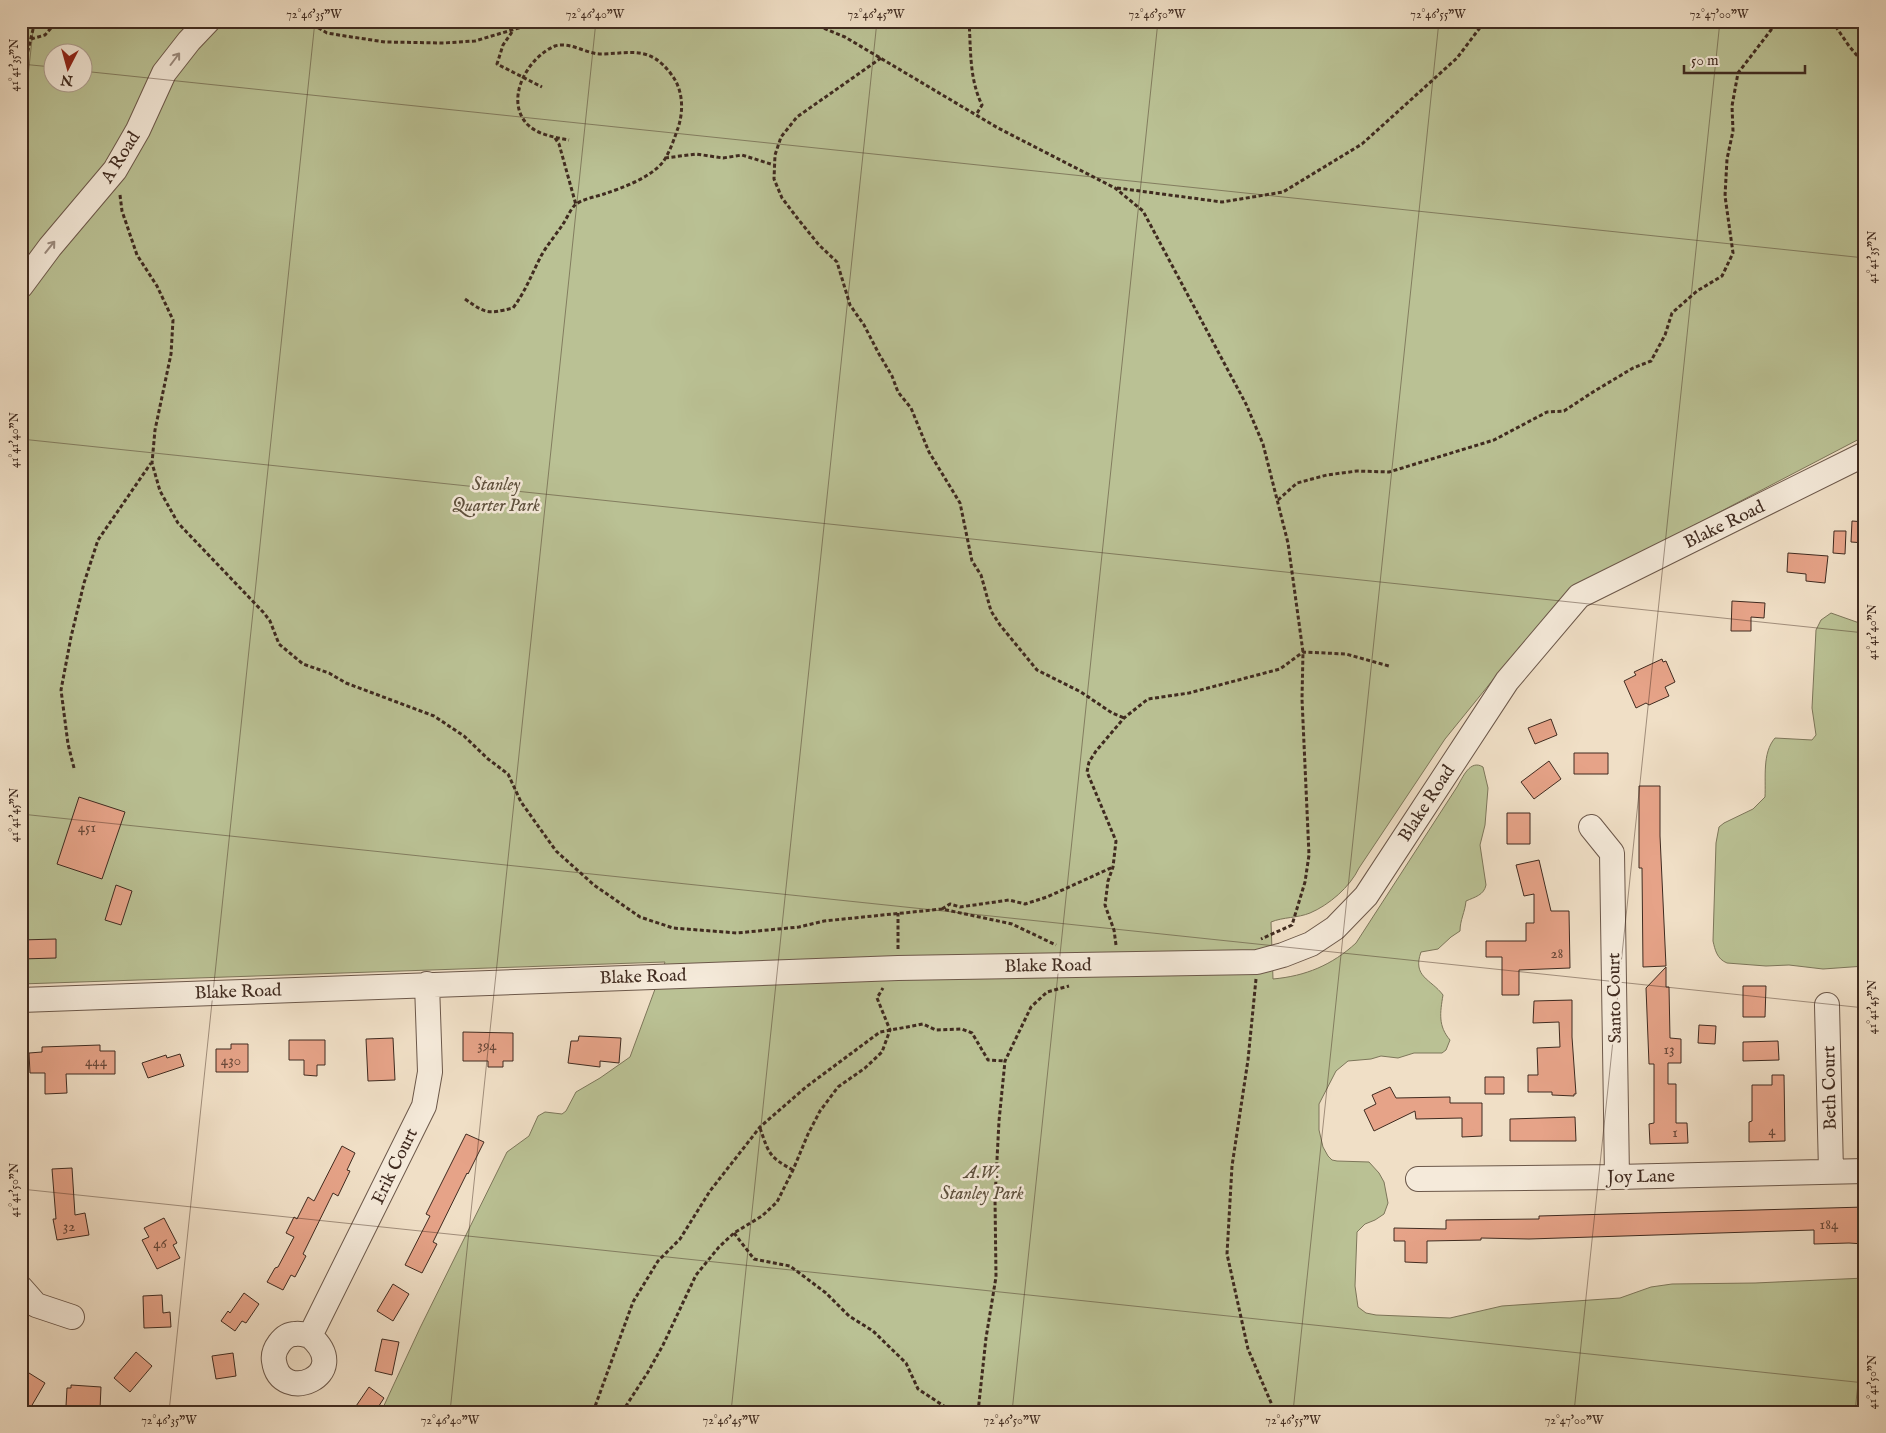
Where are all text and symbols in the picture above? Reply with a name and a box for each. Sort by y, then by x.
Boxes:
text: 72°46'35"W [286,7,342,22]
text: 72°46'40"W [566,7,625,22]
text: 72°46'45"W [848,7,905,22]
text: 72°46'50"W [1129,7,1186,22]
text: 72°46'55"W [1410,7,1466,22]
text: 72°47'00"W [1690,7,1749,22]
text: 41°41'35"N [7,38,22,92]
north arrow [42,42,92,92]
scale bar [1684,42,1805,74]
text: 50 m [1691,51,1719,70]
one-way arrow [170,52,180,66]
text: N [60,70,75,90]
street label: A Road [96,127,146,189]
text: 41°41'35"N [1865,230,1880,284]
one-way arrow [45,241,56,254]
text: 41°41'40"N [7,411,22,468]
park label: Stanley Quarter Park [452,474,540,518]
street label: Blake Road [1681,496,1769,555]
text: 41°41'40"N [1865,603,1880,660]
street label: Blake Road [1394,761,1461,847]
text: 41°41'45"N [7,787,22,842]
house number: 451 [78,818,96,837]
house number: 28 [1551,944,1564,963]
street label: Santo Court [1603,952,1628,1044]
street label: Blake Road [1004,954,1092,979]
street label: Blake Road [599,964,687,991]
street label: Blake Road [194,979,282,1006]
text: 41°41'45"N [1865,979,1880,1034]
house number: 394 [477,1036,497,1055]
house number: 13 [1663,1040,1675,1059]
street label: Beth Court [1818,1046,1843,1130]
house number: 430 [221,1051,241,1070]
house number: 444 [85,1052,108,1071]
house number: 4 [1768,1121,1776,1140]
house number: 1 [1672,1123,1678,1142]
street label: Erik Court [367,1125,424,1209]
text: 41°41'50"N [7,1162,22,1217]
park label: A.W. Stanley Park [940,1162,1024,1206]
street label: Joy Lane [1605,1165,1675,1190]
house number: 184 [1820,1215,1839,1234]
house number: 32 [63,1217,75,1236]
house number: 46 [153,1234,168,1253]
text: 41°41'50"N [1865,1354,1880,1409]
text: 72°46'35"W [141,1413,197,1428]
text: 72°46'40"W [421,1413,480,1428]
text: 72°46'45"W [703,1413,760,1428]
text: 72°46'50"W [984,1413,1041,1428]
text: 72°46'55"W [1265,1413,1321,1428]
text: 72°47'00"W [1545,1413,1604,1428]

